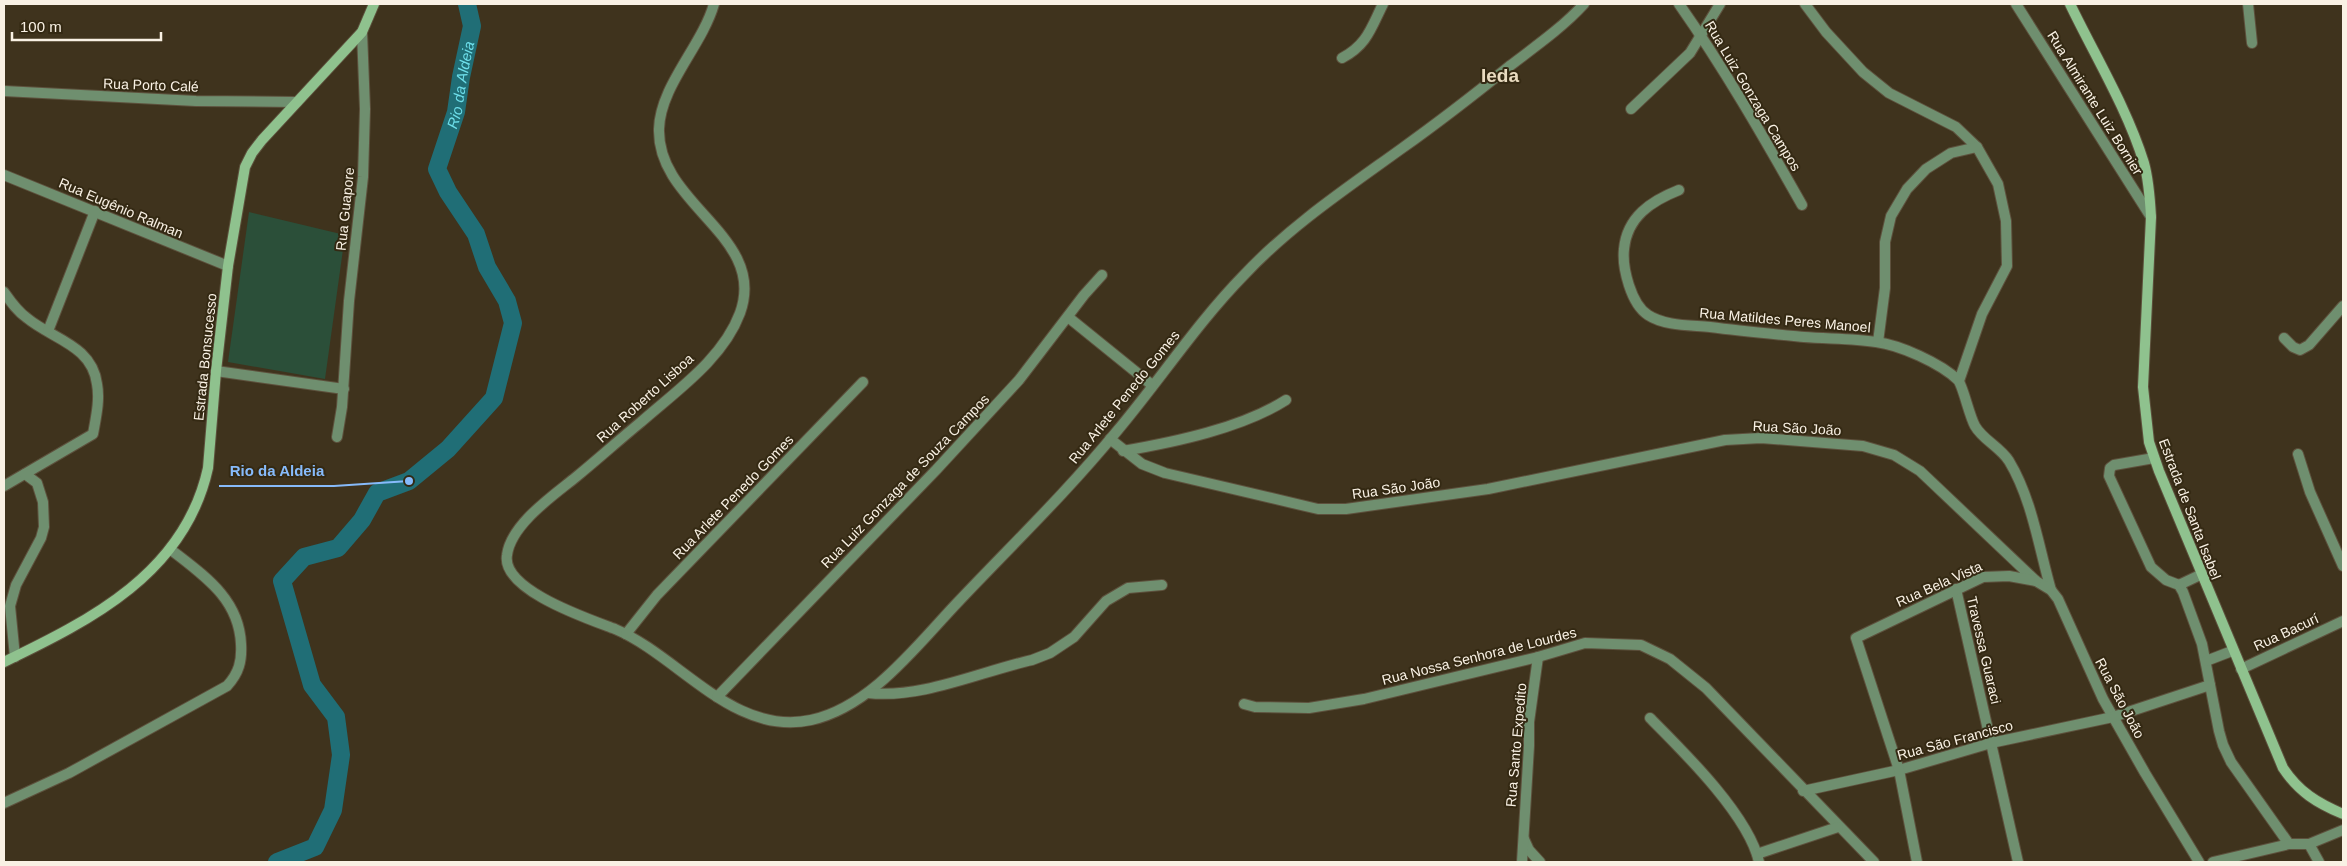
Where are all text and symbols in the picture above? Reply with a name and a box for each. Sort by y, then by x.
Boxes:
scale bar [12,10,161,42]
text: 100 m [20,18,62,35]
street label: Rua Luiz Gonzaga Campos [1702,18,1804,174]
street label: Rua Almirante Luiz Bornier [2044,28,2146,178]
water label: Rio da Aldeia [443,39,477,131]
district label: Ieda [1481,65,1519,86]
street label: Rua Porto Calé [103,75,199,95]
street label: Rua Guapore [333,166,357,252]
street label: Rua Eugênio Ralman [57,175,185,241]
street label: Estrada Bonsucesso [190,292,220,422]
street label: Rua Matildes Peres Manoel [1699,305,1871,335]
street label: Rua Arlete Penedo Gomes [1065,327,1183,467]
street label: Rua Roberto Lisboa [593,350,697,446]
street label: Rua Luiz Gonzaga de Souza Campos [818,391,992,571]
street label: Rua São João [1752,418,1842,438]
street label: Rua Arlete Penedo Gomes [669,432,797,562]
street label: Estrada de Santa Isabel [2156,436,2224,582]
callout: Rio da Aldeia [219,456,334,486]
text: Rio da Aldeia [230,462,325,479]
street label: Rua São João [1351,474,1441,502]
street label: Rua Bela Vista [1894,558,1985,610]
street label: Travessa Guaraci [1964,595,2004,705]
street label: Rua Bacurí [2251,610,2321,654]
street label: Rua Nossa Senhora de Lourdes [1380,624,1578,688]
street label: Rua São João [2092,655,2148,741]
street label: Rua Santo Expedito [1503,682,1529,808]
street label: Rua São Francisco [1895,717,2015,763]

